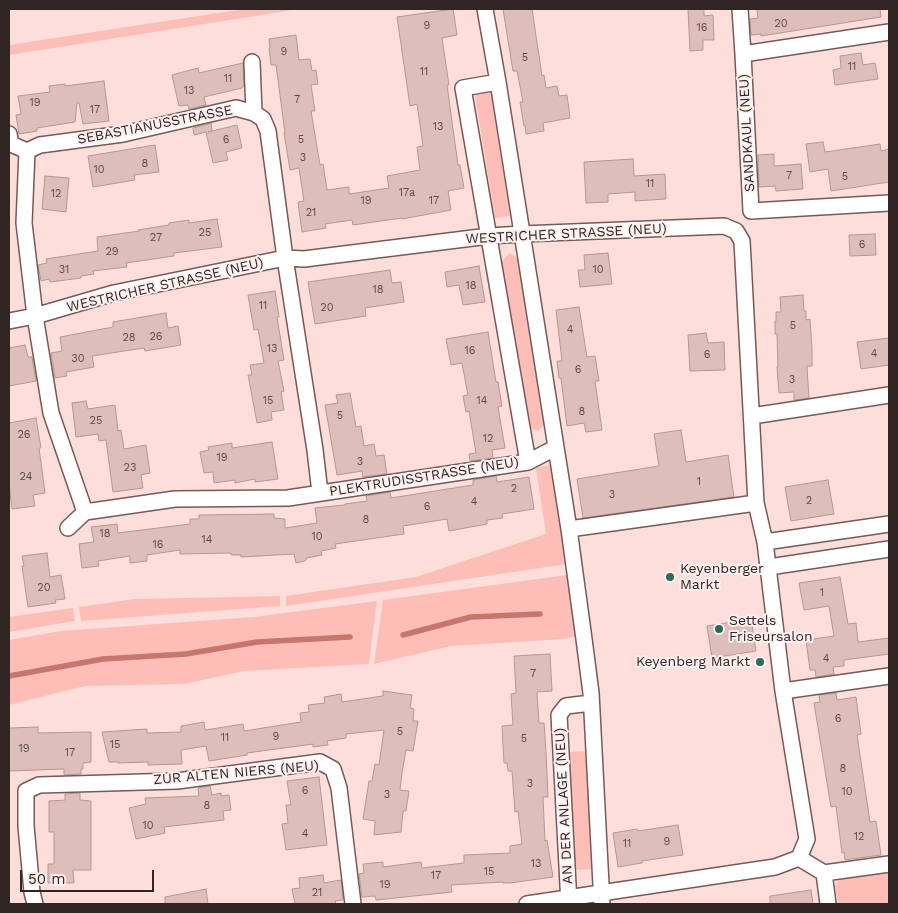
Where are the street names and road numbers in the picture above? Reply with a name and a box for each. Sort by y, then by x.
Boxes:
street label: SANDKAUL (NEU) [736,74,758,192]
street label: SEBASTIANUSSTRASSE [76,102,234,148]
street label: WESTRICHER STRASSE (NEU) [465,220,667,248]
street label: WESTRICHER STRASSE (NEU) [65,254,265,316]
street label: PLEKTRUDISSTRASSE (NEU) [328,454,520,500]
street label: AN DER ANLAGE (NEU) [552,727,576,885]
street label: ZUR ALTEN NIERS (NEU) [153,757,319,789]

